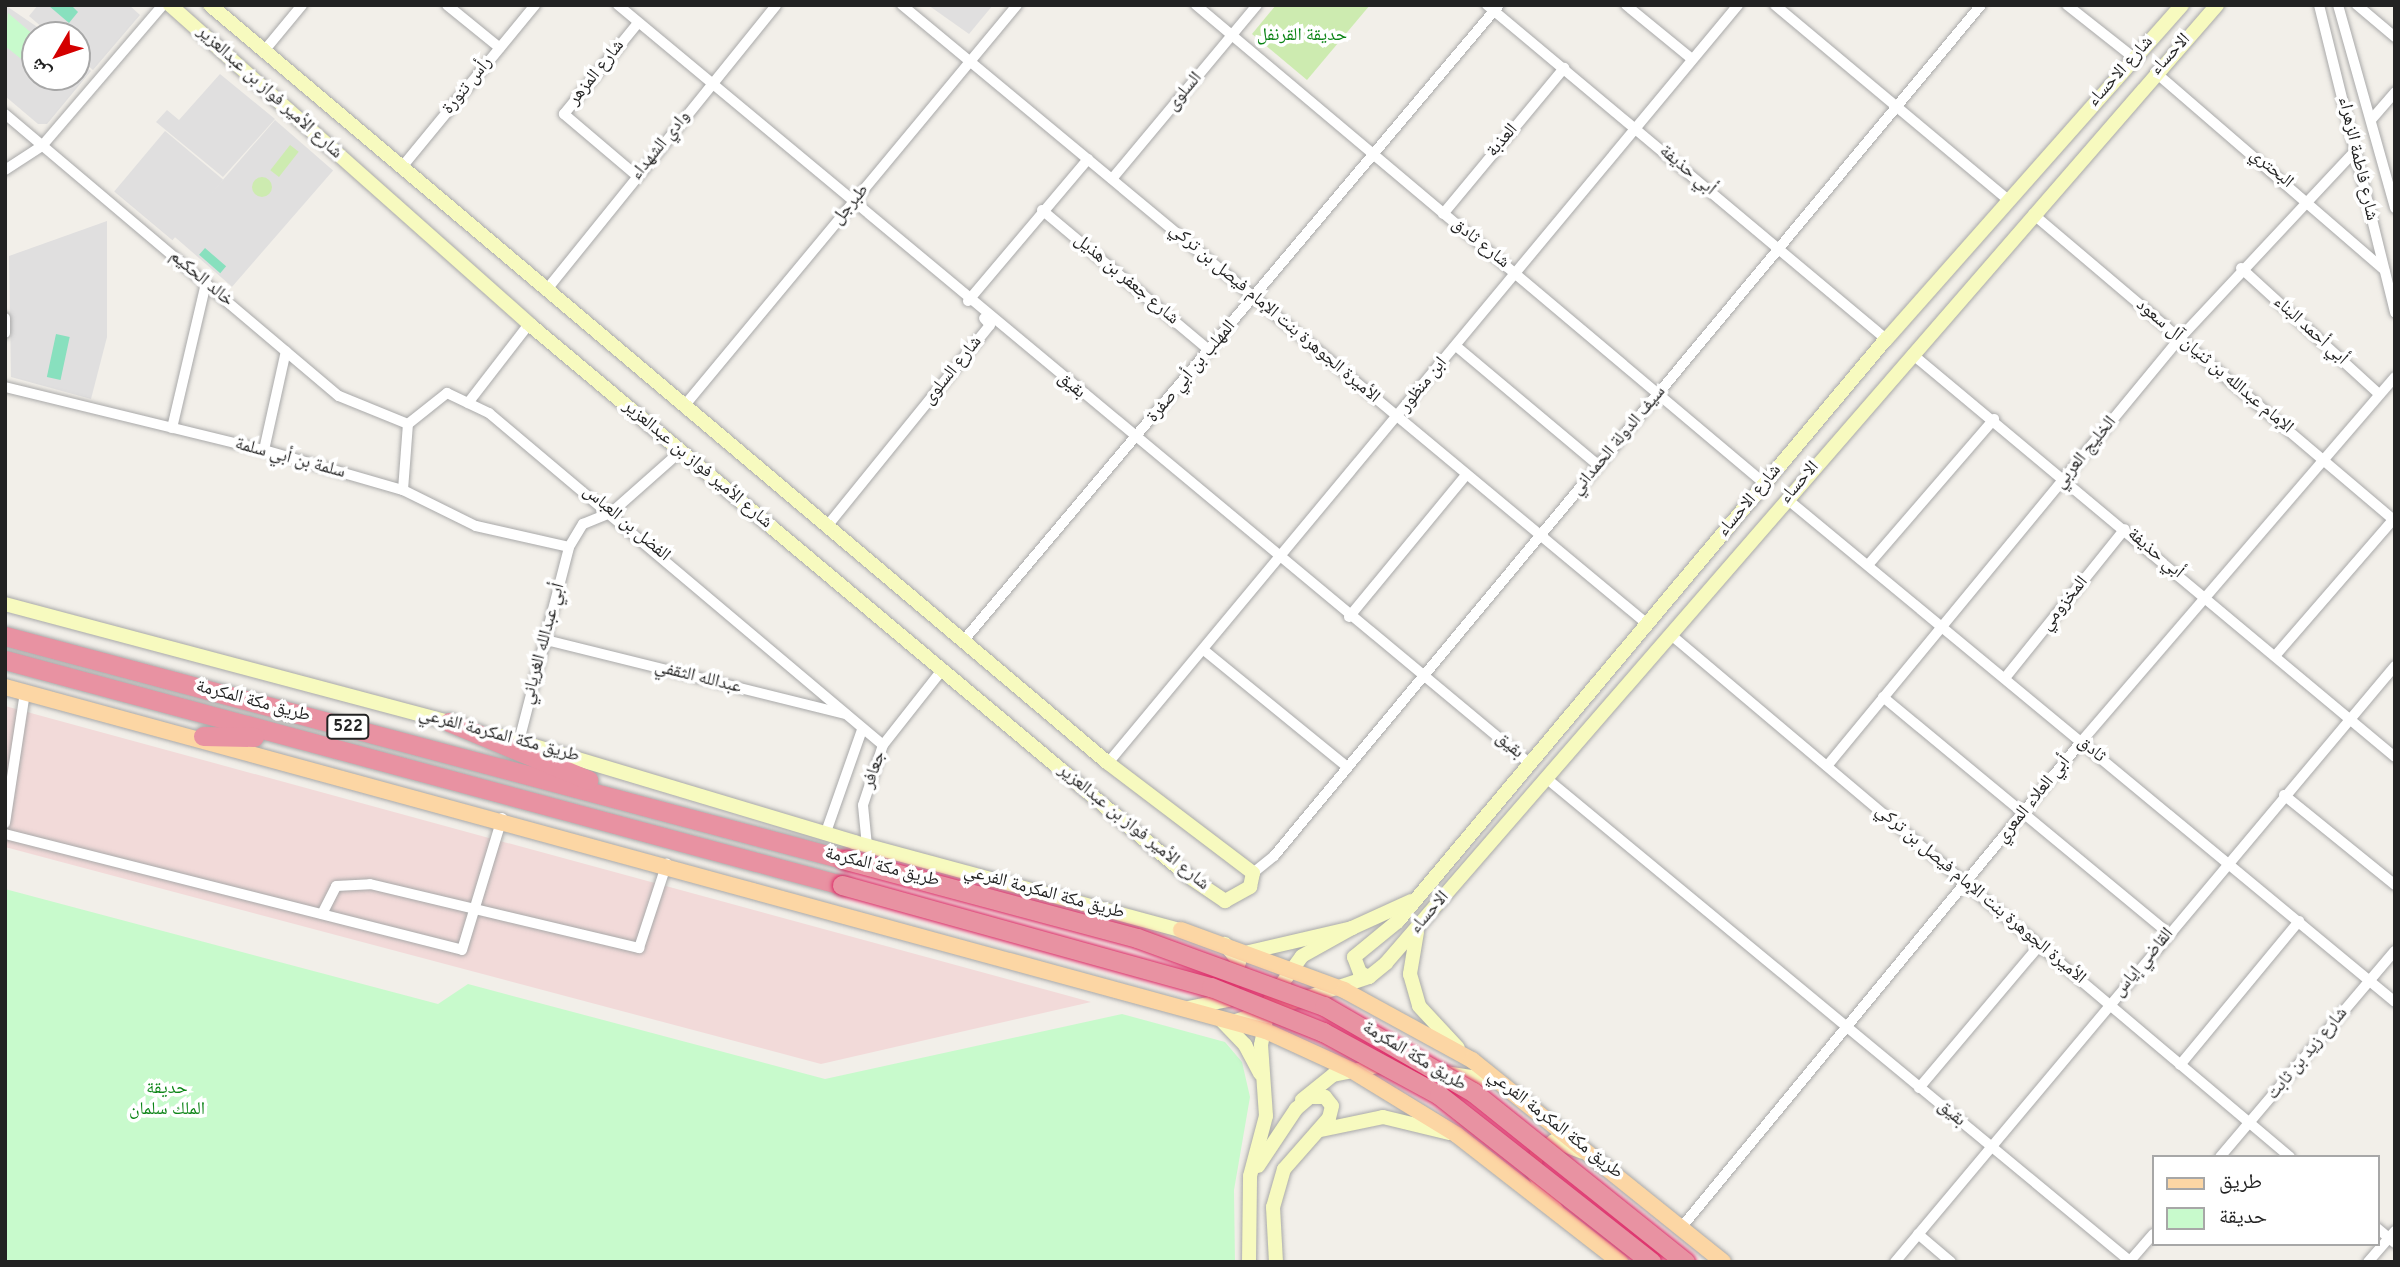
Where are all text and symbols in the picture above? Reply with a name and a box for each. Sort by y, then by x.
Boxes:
north arrow [21,21,91,91]
street label: شارع الأمير فواز بن عبدالعزير [192,22,346,164]
park label: حديقة القرنفل [1257,25,1347,47]
street label: الاحساء [2146,30,2196,80]
street label: شارع الاحساء [2084,32,2158,112]
street label: شارع المزهر [564,36,630,110]
text: ش [26,53,57,83]
street label: رأس تنورة [438,53,498,119]
street label: السلوى [1163,68,1207,116]
street label: شارع فاطمة الزهراء [2332,95,2382,223]
street label: وادي الشهداء [626,107,696,185]
street label: العذبة [1483,120,1523,162]
street label: أبي حذيفة [1654,141,1720,201]
street label: البحتري [2245,145,2297,193]
street label: طبرجل [828,180,874,230]
street label: شارع ثادق [1447,214,1513,274]
street label: الأميرة الجوهرة بنت الإمام فيصل بن تركي [1164,220,1384,408]
street label: شارع جعفر بن هذيل [1069,230,1183,330]
street label: خالد الحكيم [165,246,237,312]
street label: أبي أحمد البناء [2268,292,2352,370]
street label: الإمام عبدالله بن ثنيان آل سعود [2131,295,2297,439]
street label: المهلب بن أبي صفرة [1143,316,1241,428]
street label: شارع السلوى [919,332,987,410]
street label: ابن منظور [1395,353,1453,417]
street label: بقيق [1053,368,1089,404]
street label: سيف الدولة الحمداني [1567,382,1671,500]
street label: شارع الأمير فواز بن عبدالعزير [618,396,776,534]
street label: الخليج العربي [2050,412,2122,494]
street label: سلمة بن أبي سلمة [232,434,348,484]
street label: الاحساء [1776,457,1824,509]
street label: شارع الاحساء [1713,460,1787,542]
street label: الفضل بن العباس [578,481,674,567]
street label: أبي حذيفة [2122,524,2188,584]
street label: المخزومي [2037,572,2093,636]
street label: أبي عبدالله الغرياني [517,581,571,707]
street label: عبدالله الثقفي [652,657,744,699]
street label: طريق مكة المكرمة [194,676,312,728]
street label: طريق مكة المكرمة الفرعي [416,704,582,768]
road number: 522 [325,714,371,740]
street label: بقيق [1491,728,1527,764]
street label: ثادق [2073,732,2109,768]
street label: جعافر [859,748,891,792]
street label: أبي العلاء المعري [1992,752,2076,848]
street label: شارع الأمير فواز بن عبدالعزير [1053,760,1213,896]
street label: الأميرة الجوهرة بنت الإمام فيصل بن تركي [1870,801,2090,989]
street label: طريق مكة المكرمة [822,843,942,893]
street label: طريق مكة المكرمة الفرعي [961,861,1127,925]
street label: الاحساء [1406,887,1454,939]
street label: القاضي إياس [2109,924,2179,1002]
street label: شارع زيد بن ثابت [2263,1003,2353,1105]
street label: طريق مكة المكرمة [1358,1018,1470,1096]
street label: طريق مكة المكرمة الفرعي [1483,1066,1627,1184]
park label: حديقة الملك سلمان [129,1079,205,1122]
street label: بقيق [1933,1096,1969,1132]
legend [2152,1155,2379,1246]
text: طريق [2219,1169,2262,1196]
text: حديقة [2219,1204,2267,1231]

